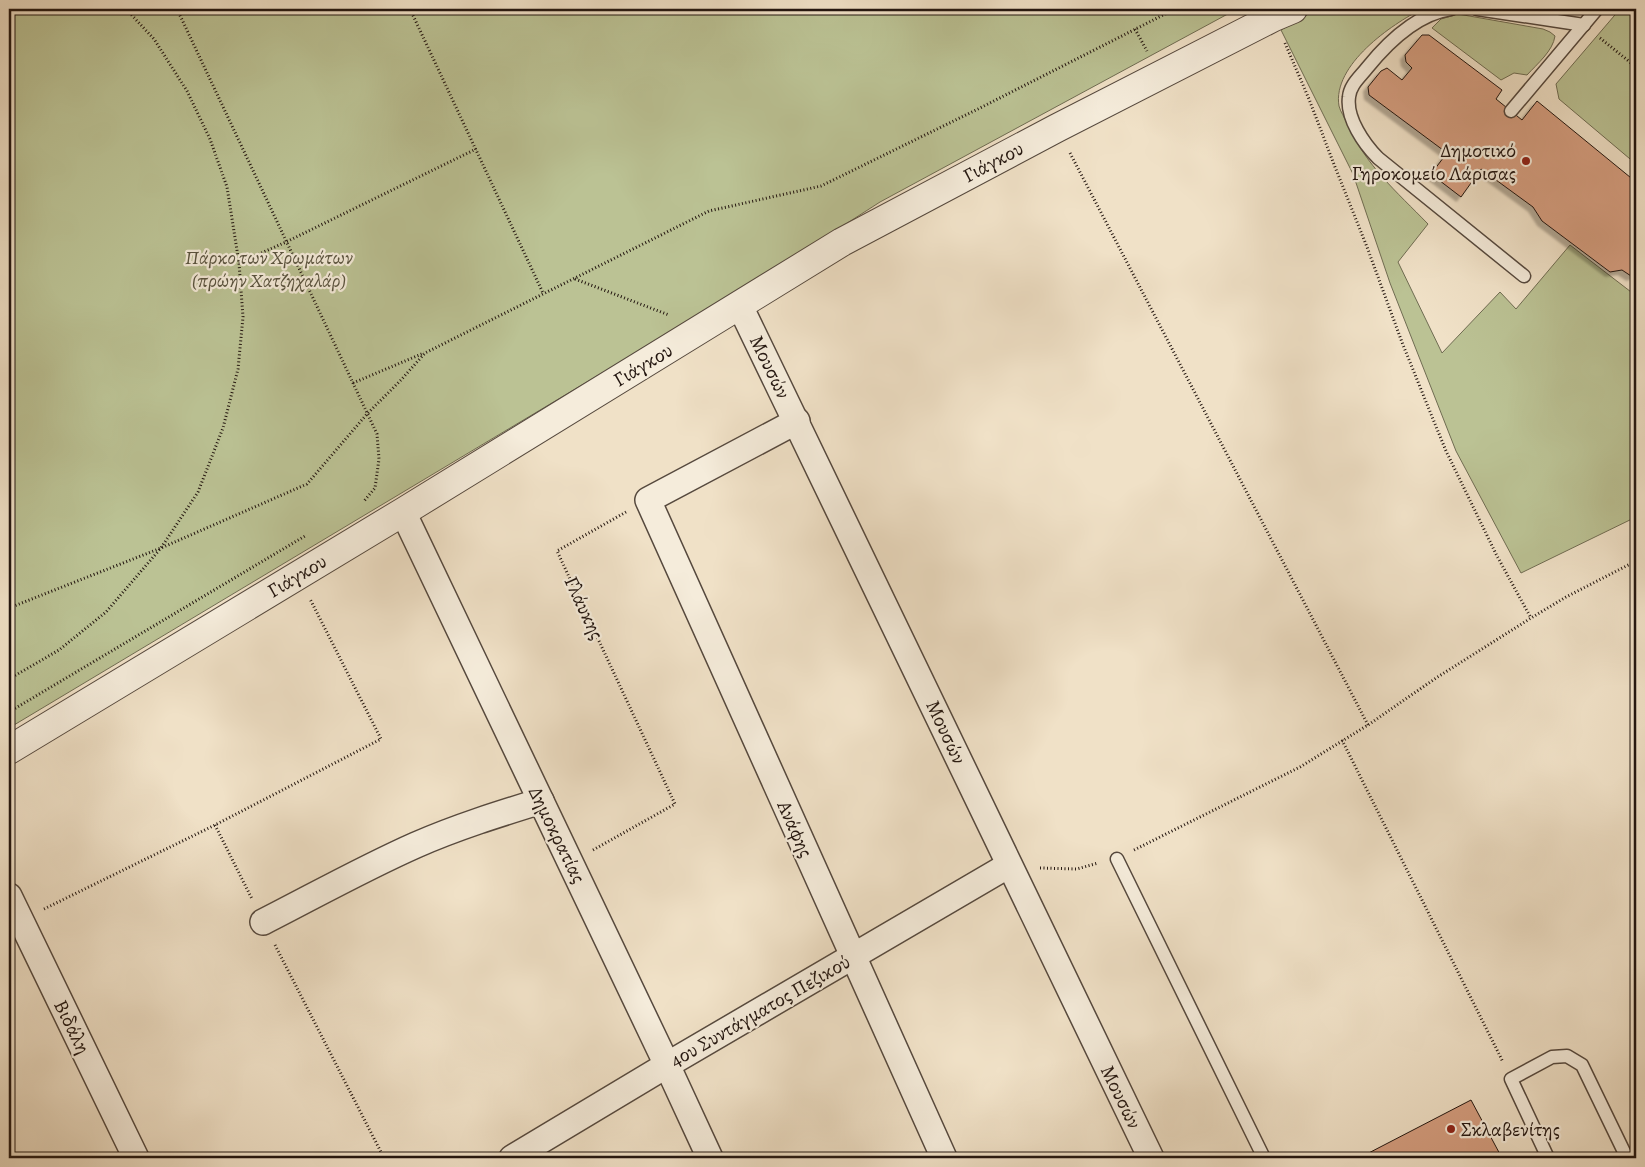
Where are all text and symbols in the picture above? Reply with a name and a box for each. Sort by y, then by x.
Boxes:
street label: Γιάγκου [958,135,1028,189]
place label: Δημοτικό Γηροκομείο Λάρισας [1352,137,1516,187]
marker: Δημοτικό Γηροκομείο Λάρισας [1520,155,1532,167]
park label: Πάρκο των Χρωμάτων (πρώην Χατζηχαλάρ) [185,244,353,294]
street label: Μουσών [743,331,797,403]
street label: Γιάγκου [608,337,678,393]
street label: Γιάγκου [262,548,332,604]
street label: Γλάυκης [558,572,610,644]
street label: Μουσών [920,696,972,768]
street label: Δημοκρατίας [522,782,592,888]
street label: Ανάφης [770,795,819,862]
street label: 4ου Συντάγματος Πεζικού [665,948,855,1074]
street label: Βιδάλη [47,995,97,1059]
street label: Μουσών [1094,1061,1148,1133]
place label: Σκλαβενίτης [1461,1116,1560,1143]
marker: Σκλαβενίτης [1445,1123,1457,1135]

